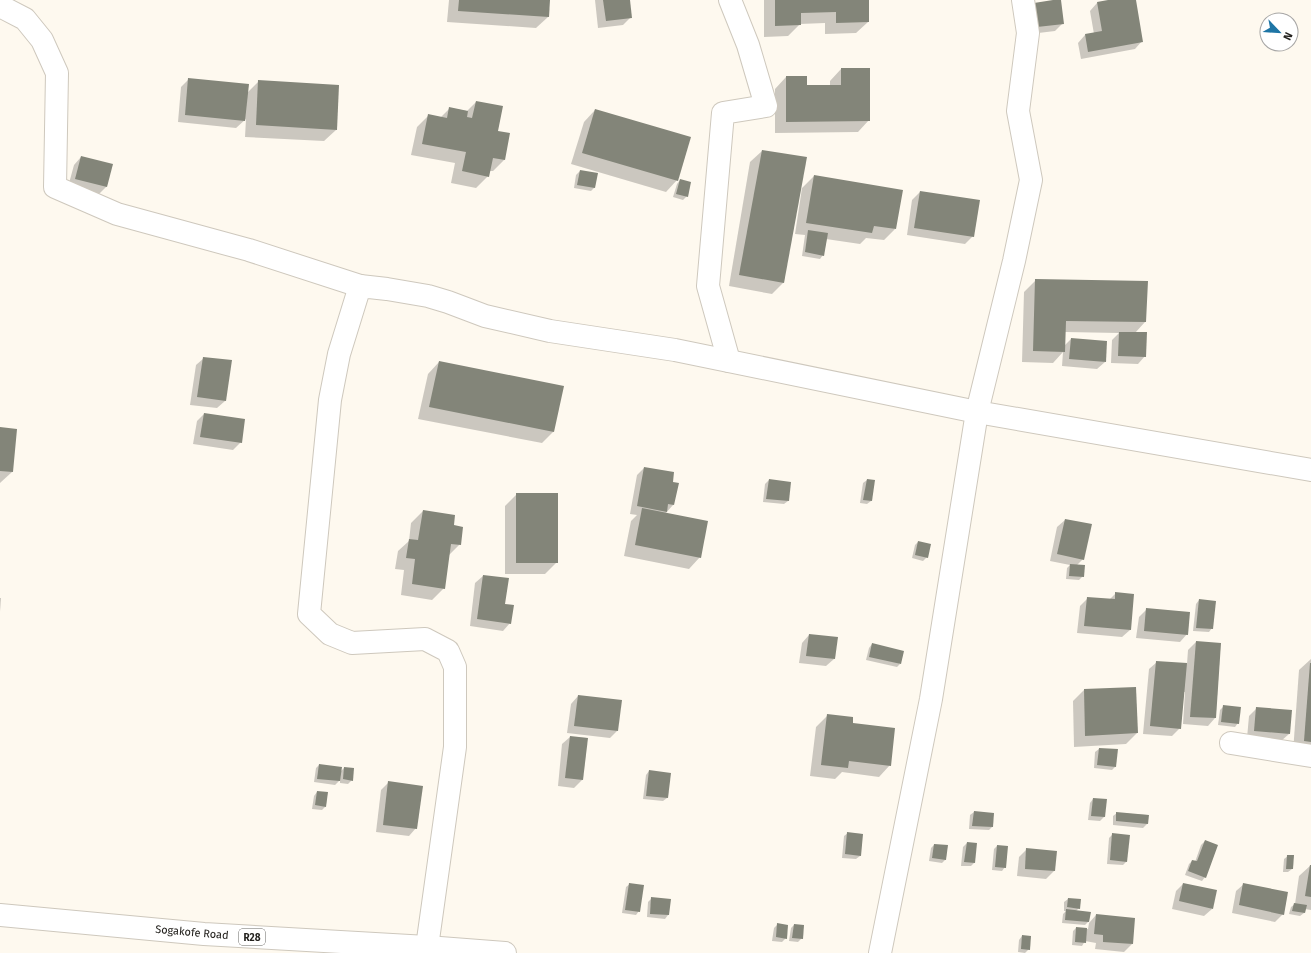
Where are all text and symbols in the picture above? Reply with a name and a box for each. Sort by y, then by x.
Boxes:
north arrow [1259,12,1299,52]
text: N [1280,30,1295,42]
street label: Sogakofe Road [155,923,229,942]
road number: R28 [239,929,265,945]

